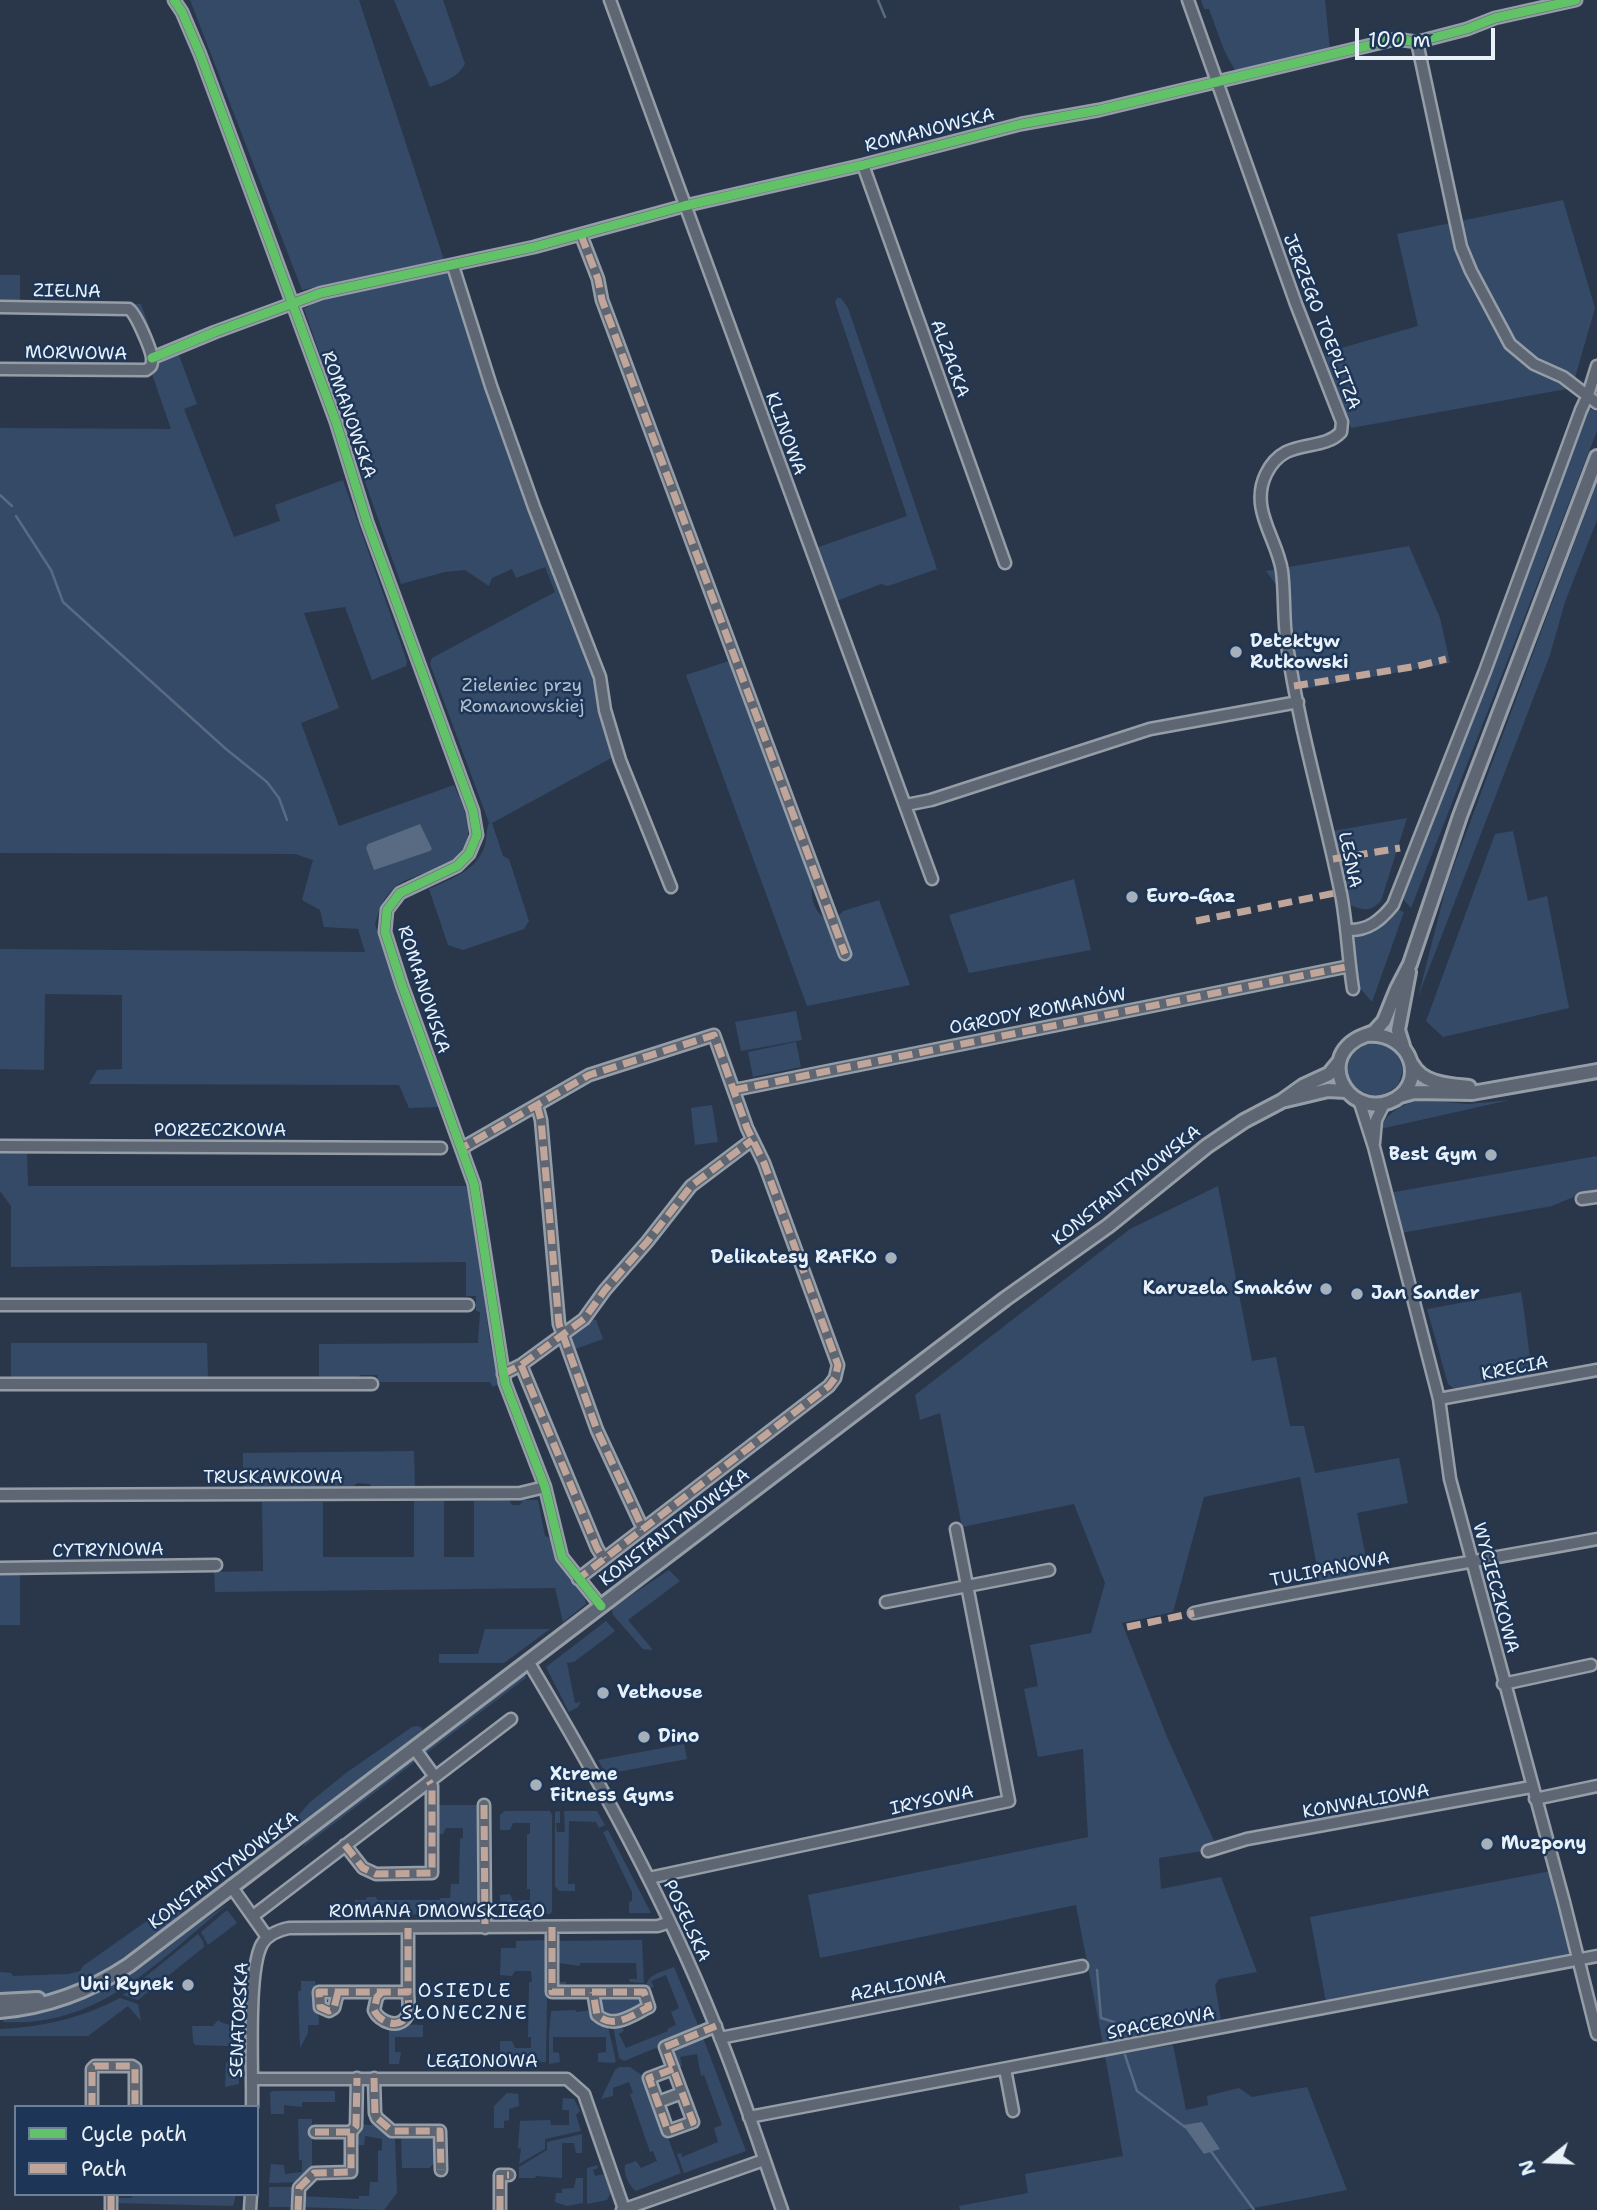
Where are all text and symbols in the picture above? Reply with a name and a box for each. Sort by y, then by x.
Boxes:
scale bar [1359,14,1499,58]
text: 100 m [1368,26,1431,54]
street label: ROMANOWSKA [863,104,997,158]
street label: JERZEGO TOEPLITZA [1278,231,1364,413]
street label: ZIELNA [33,281,101,303]
street label: ALZACKA [925,317,973,401]
street label: MORWOWA [25,342,127,366]
street label: ROMANOWSKA [316,349,380,481]
street label: KLINOWA [760,390,810,478]
place label: Detektyw Rutkowski [1250,631,1349,674]
marker: Detektyw Rutkowski [1228,644,1244,660]
park label: Zieleniec przy Romanowskiej [460,675,584,718]
street label: LEŚNA [1333,830,1365,890]
place label: Euro-Gaz [1146,886,1236,908]
marker: Euro-Gaz [1124,889,1140,905]
street label: ROMANOWSKA [392,923,454,1057]
street label: OGRODY ROMANÓW [948,984,1128,1040]
street label: PORZECZKOWA [154,1120,286,1142]
street label: KONSTANTYNOWSKA [1048,1121,1206,1251]
place label: Best Gym [1389,1144,1477,1166]
marker: Best Gym [1483,1147,1499,1163]
place label: Delikatesy RAFKO [711,1247,877,1269]
marker: Delikatesy RAFKO [883,1250,899,1266]
place label: Karuzela Smaków [1143,1278,1312,1300]
marker: Karuzela Smaków [1318,1281,1334,1297]
place label: Jan Sander [1371,1283,1480,1305]
marker: Jan Sander [1349,1286,1365,1302]
street label: KRECIA [1480,1352,1550,1386]
street label: KONSTANTYNOWSKA [596,1464,754,1592]
street label: TRUSKAWKOWA [203,1467,343,1489]
street label: WYCIECZKOWA [1467,1520,1523,1656]
street label: CYTRYNOWA [52,1539,164,1563]
street label: TULIPANOWA [1268,1548,1392,1592]
place label: Vethouse [617,1682,703,1704]
marker: Vethouse [595,1685,611,1701]
place label: Dino [658,1726,700,1748]
marker: Dino [636,1729,652,1745]
place label: Xtreme Fitness Gyms [550,1764,674,1806]
marker: Xtreme Fitness Gyms [528,1777,544,1793]
street label: KONWALIOWA [1301,1780,1431,1824]
street label: IRYSOWA [888,1782,976,1820]
street label: KONSTANTYNOWSKA [145,1807,303,1935]
place label: Muzpony [1501,1833,1586,1855]
marker: Muzpony [1479,1836,1495,1852]
street label: POSELSKA [658,1877,714,1965]
street label: ROMANA DMOWSKIEGO [329,1901,545,1923]
street label: SENATORSKA [226,1962,254,2078]
street label: AZALIOWA [848,1967,948,2007]
place label: Uni Rynek [80,1974,174,1996]
marker: Uni Rynek [180,1977,196,1993]
district label: OSIEDLE SŁONECZNE [403,1981,527,2025]
street label: SPACEROWA [1105,2003,1217,2045]
street label: LEGIONOWA [426,2051,538,2073]
legend [14,2105,259,2196]
text: Cycle path [81,2120,187,2148]
north arrow [1513,2126,1583,2196]
text: Path [81,2155,127,2183]
text: N [1513,2157,1542,2179]

